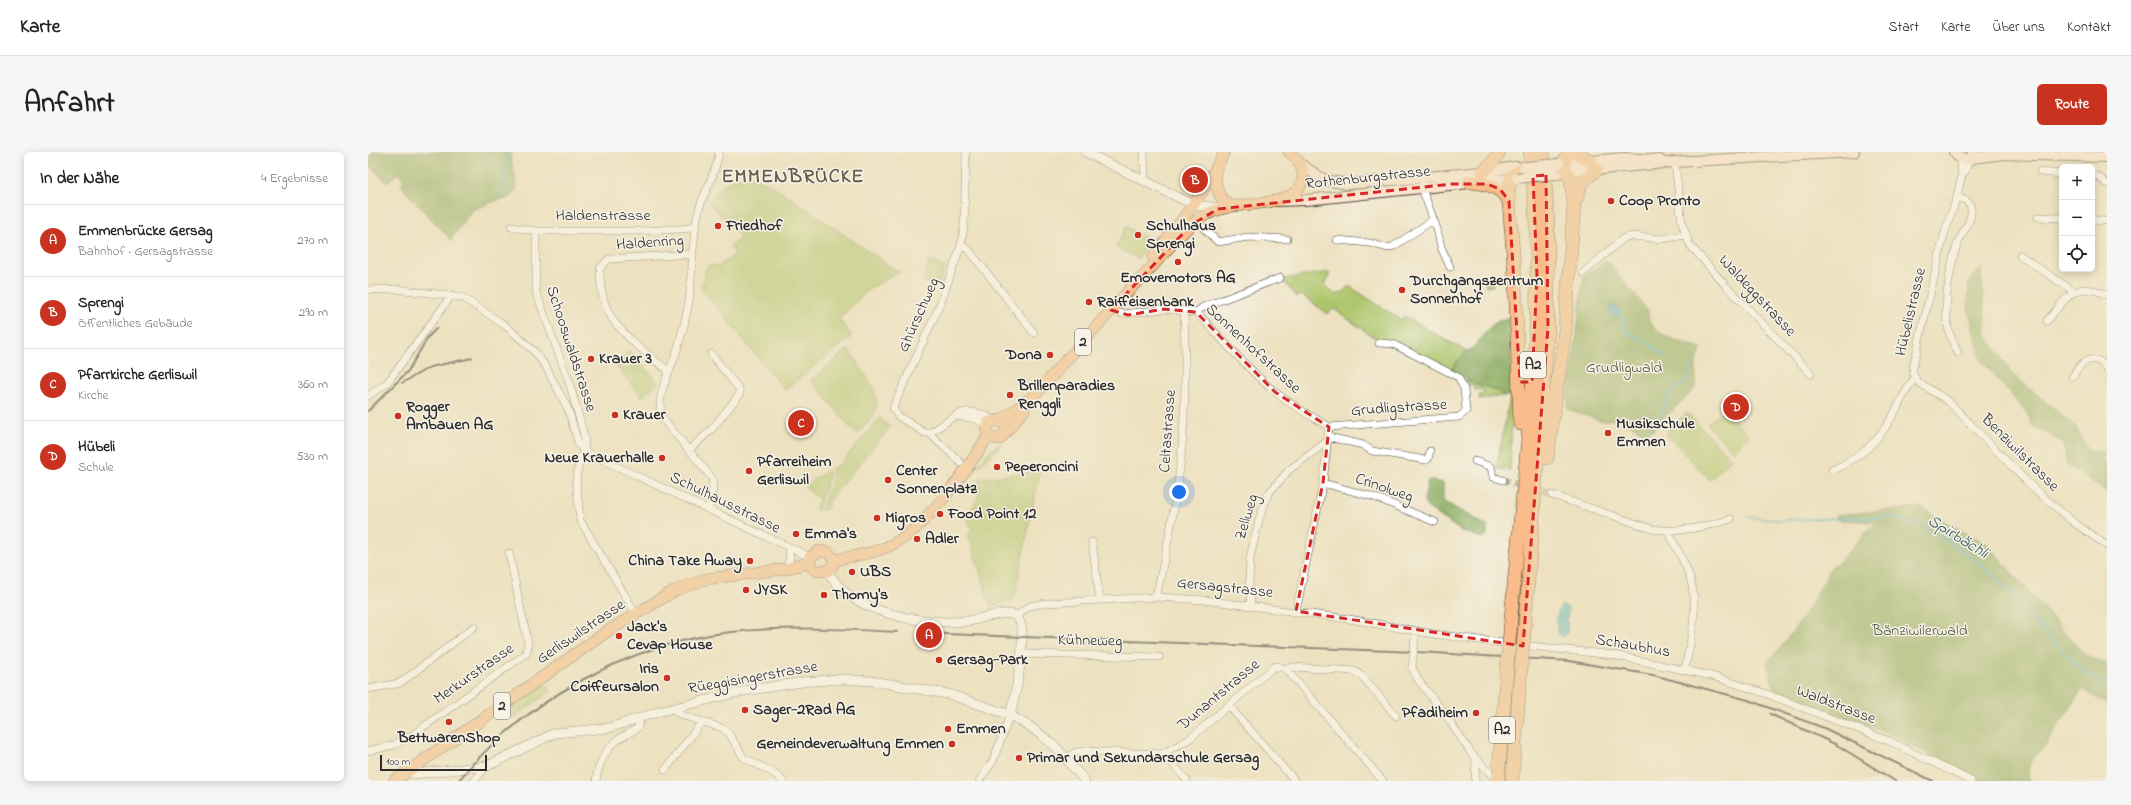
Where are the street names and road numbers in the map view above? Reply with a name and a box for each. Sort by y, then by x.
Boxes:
street label: Rothenburgstrasse [1304,159,1432,196]
street label: Haldenstrasse [555,204,651,228]
street label: Haldenring [615,229,685,257]
street label: Waldeggstrasse [1712,249,1802,343]
street label: Hübelistrasse [1889,265,1933,359]
street label: Ghürschweg [892,274,946,356]
street label: Schooswaldstrasse [539,283,603,416]
street label: Sonnenhofstrasse [1200,298,1307,400]
road number: 2 [1075,329,1091,355]
road number: A2 [1520,352,1546,378]
street label: Celtastrasse [1153,388,1183,473]
street label: Grudligstrasse [1350,393,1449,423]
street label: Benziwilstrasse [1975,408,2065,498]
street label: Schulhausstrasse [665,466,785,541]
street label: Crinolweg [1352,467,1416,509]
street label: Zellweg [1229,491,1265,543]
street label: Gersagstrasse [1176,571,1275,605]
street label: Gerliswilstrasse [532,593,631,671]
street label: Kühneweg [1058,628,1122,654]
street label: Schaubhus [1594,628,1672,664]
street label: Merkurstrasse [429,637,520,711]
street label: Dunantstrasse [1172,653,1266,737]
street label: Rüeggisingerstrasse [686,655,821,701]
street label: Waldstrasse [1793,679,1880,731]
road number: 2 [494,693,510,719]
road number: A2 [1489,717,1515,743]

